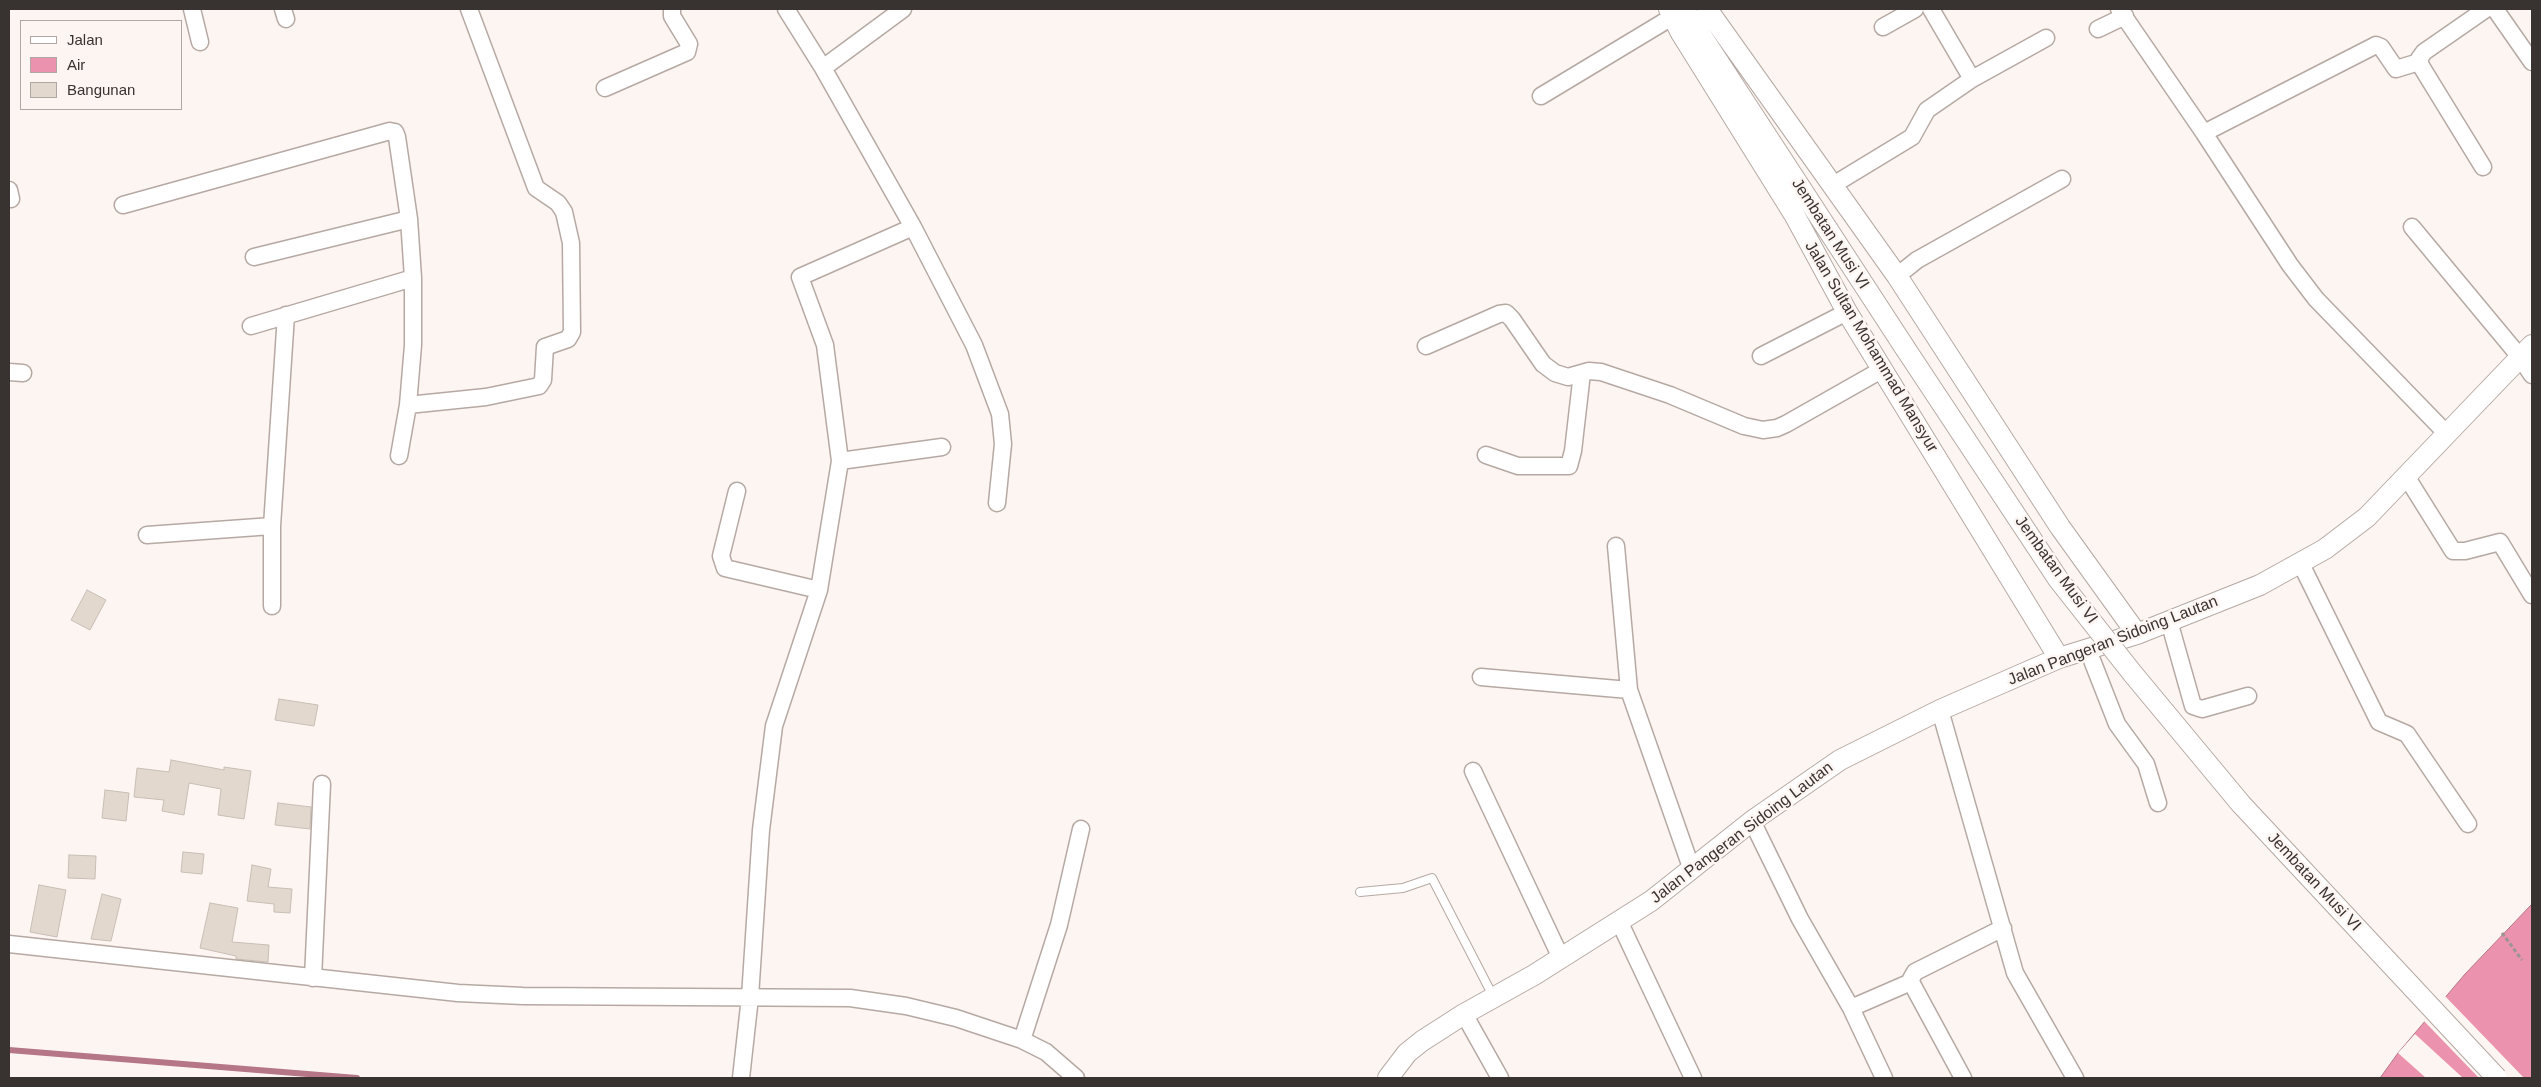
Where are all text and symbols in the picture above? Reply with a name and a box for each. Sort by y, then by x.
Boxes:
legend [20,20,182,110]
text: Jalan [67,31,103,48]
text: Air [67,56,85,73]
text: Bangunan [67,81,135,98]
street label: Jembatan Musi VI [1787,175,1873,293]
street label: Jalan Sultan Mohammad Mansyur [1800,238,1942,456]
street label: Jembatan Musi VI [2011,513,2101,627]
street label: Jalan Pangeran Sidoing Lautan [2005,592,2221,690]
street label: Jalan Pangeran Sidoing Lautan [1647,758,1837,908]
street label: Jembatan Musi VI [2263,829,2365,935]

